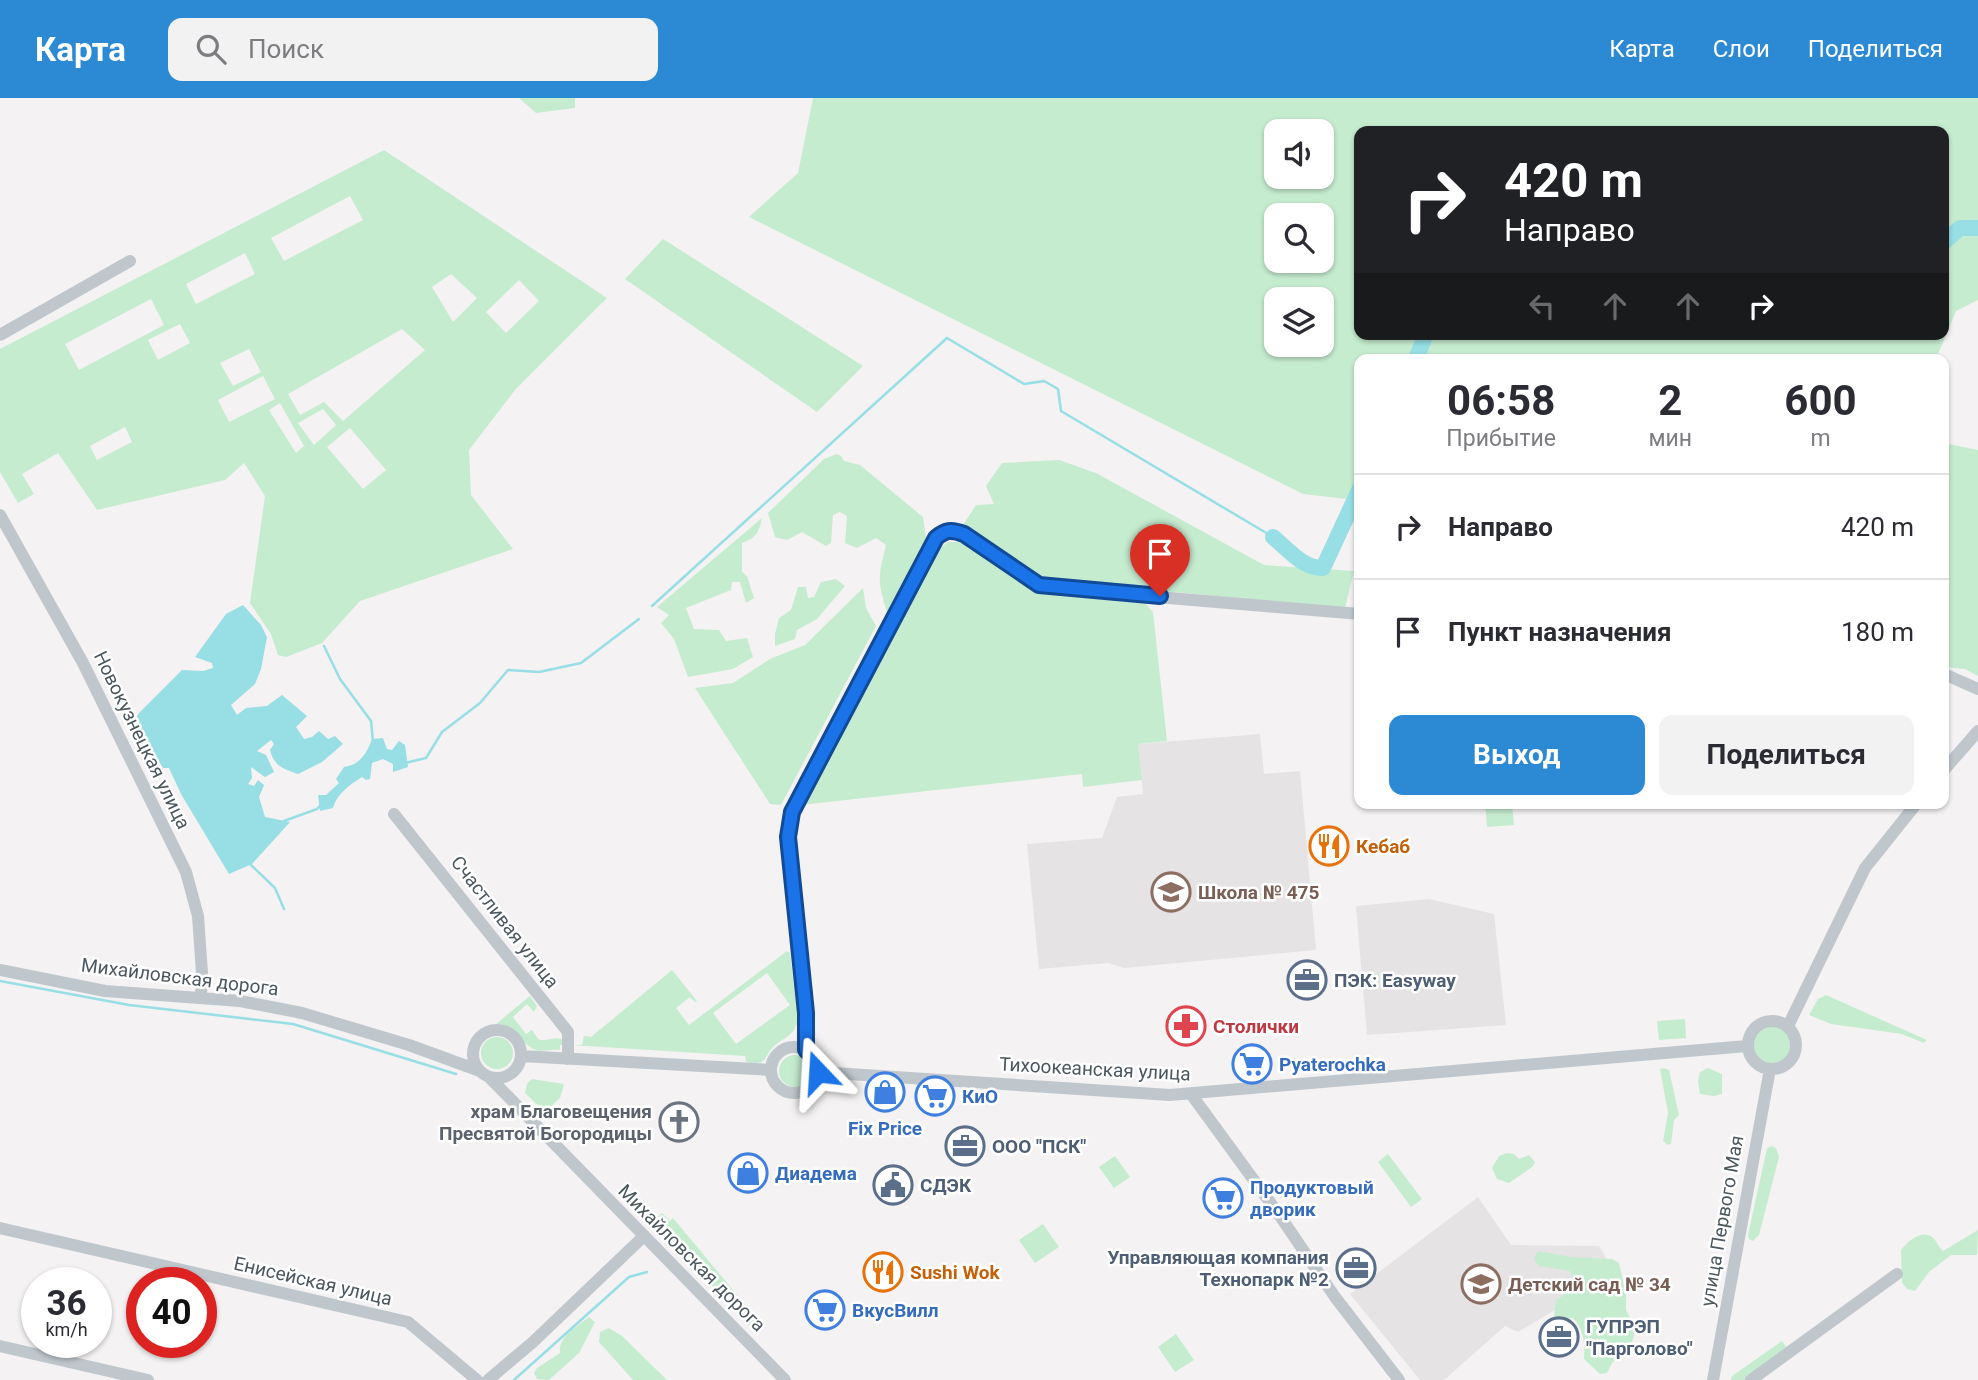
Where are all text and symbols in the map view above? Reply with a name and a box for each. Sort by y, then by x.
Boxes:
search box [168,18,658,81]
text: Карта [35,30,126,69]
icon: search [192,30,230,68]
text: Поиск [248,34,324,64]
text: Карта [1609,35,1675,63]
text: Слои [1713,35,1770,63]
text: Поделиться [1808,35,1943,63]
map controls [1264,119,1334,357]
button: sound [1264,119,1334,189]
text: 420 m [1504,152,1643,209]
icon: right [1389,154,1480,245]
button: search [1264,203,1334,273]
text: Направо [1504,211,1635,249]
button: layers [1264,287,1334,357]
icon: left [1523,287,1561,325]
icon: ahead [1596,287,1634,325]
icon: ahead [1669,287,1707,325]
icon: right [1742,287,1780,325]
text: 06:58 [1447,376,1555,425]
text: 2 [1658,376,1682,425]
text: 600 [1784,376,1857,425]
text: Прибытие [1446,425,1556,452]
text: мин [1648,425,1692,452]
text: m [1810,425,1831,452]
icon: right [1389,508,1427,546]
text: Направо [1448,512,1553,542]
text: 420 m [1841,512,1914,542]
pin [1130,524,1190,596]
icon: arrive [1141,535,1179,573]
icon: arrive [1389,613,1427,651]
text: Пункт назначения [1448,617,1672,647]
text: 180 m [1841,617,1914,647]
street label: Новокузнецкая улица [89,647,195,833]
button: Выход [1389,715,1645,795]
button: Поделиться [1659,715,1914,795]
restaurant icon: Кебаб [1308,825,1350,867]
place label: Кебаб [1356,835,1410,858]
street label: Счастливая улица [446,851,564,993]
school or university icon: Школа № 475 [1150,871,1192,913]
place label: Школа № 475 [1198,881,1319,904]
street label: Михайловская дорога [80,953,280,1001]
office icon: ПЭК: Easyway [1286,959,1328,1001]
place label: ПЭК: Easyway [1334,969,1456,992]
pharmacy icon: Столички [1165,1005,1207,1047]
place label: Столички [1213,1015,1299,1038]
position arrow [781,1035,855,1109]
supermarket icon: Pyaterochka [1231,1043,1273,1085]
street label: Тихоокеанская улица [999,1053,1191,1085]
place label: Pyaterochka [1279,1053,1386,1076]
shop icon: Fix Price [864,1071,906,1113]
supermarket icon: КиО [914,1075,956,1117]
place label: КиО [962,1085,998,1108]
place label: храм Благовещения Пресвятой Богородицы [439,1100,652,1145]
church icon: храм Благовещения Пресвятой Богородицы [658,1101,700,1143]
place label: Fix Price [848,1117,922,1140]
office icon: ООО "ПСК" [944,1125,986,1167]
street label: улица Первого Мая [1696,1134,1748,1308]
place label: ООО "ПСК" [992,1135,1086,1158]
shop icon: Диадема [727,1152,769,1194]
place label: Диадема [775,1162,857,1185]
public building icon: СДЭК [872,1164,914,1206]
place label: СДЭК [920,1174,972,1197]
place label: Продуктовый дворик [1250,1176,1374,1221]
supermarket icon: Продуктовый дворик [1202,1177,1244,1219]
street label: Михайловская дорога [614,1180,770,1336]
place label: Управляющая компания Технопарк №2 [1107,1246,1329,1291]
office icon: Управляющая компания Технопарк №2 [1335,1247,1377,1289]
restaurant icon: Sushi Wok [862,1251,904,1293]
street label: Енисейская улица [232,1252,394,1310]
place label: Sushi Wok [910,1261,1001,1284]
school or university icon: Детский сад № 34 [1460,1263,1502,1305]
speed limit sign: 40 [126,1267,217,1358]
place label: Детский сад № 34 [1508,1273,1671,1296]
text: 36 [46,1283,87,1324]
supermarket icon: ВкусВилл [804,1289,846,1331]
place label: ВкусВилл [852,1299,939,1322]
place label: ГУПРЭП "Парголово" [1586,1315,1693,1360]
office icon: ГУПРЭП "Парголово" [1538,1316,1580,1358]
text: km/h [45,1319,88,1340]

